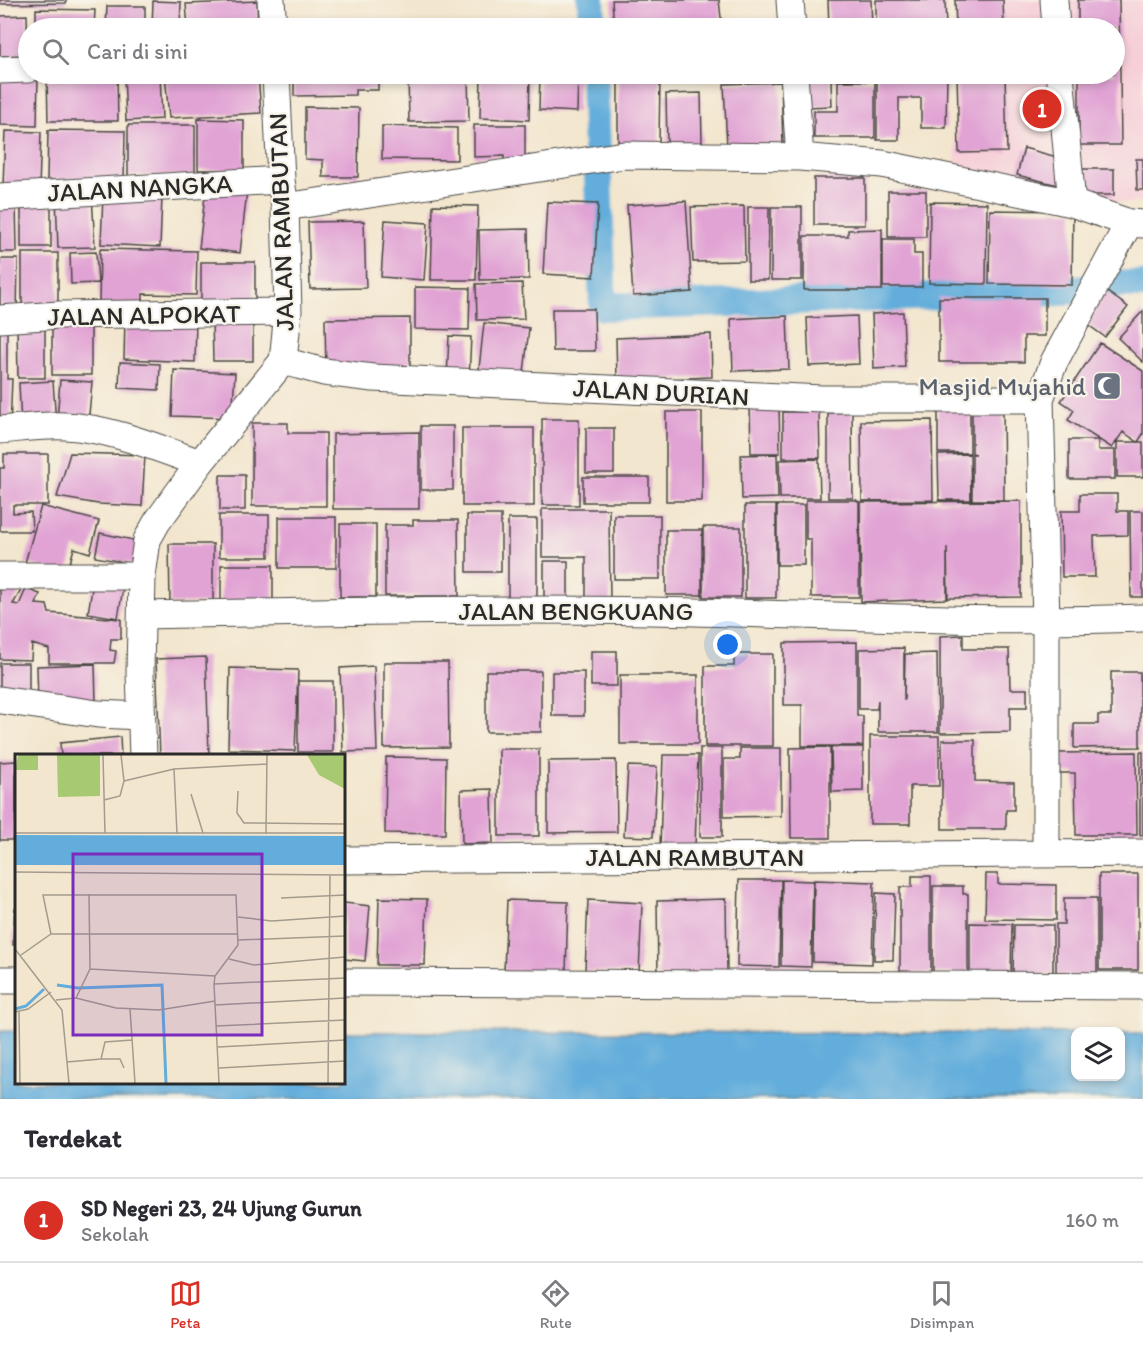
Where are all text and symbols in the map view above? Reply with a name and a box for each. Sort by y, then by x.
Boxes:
search box [18,18,1125,84]
icon: search [39,35,72,68]
text: Cari di sini [87,38,188,65]
pin: 1 [1022,86,1062,132]
street label: JALAN RAMBUTAN [261,112,301,332]
street label: JALAN NANGKA [47,167,234,209]
street label: JALAN ALPOKAT [47,297,241,333]
place label: Masjid Mujahid [918,370,1086,402]
mosque icon: Masjid Mujahid [1091,370,1123,402]
street label: JALAN DURIAN [572,371,750,413]
street label: JALAN BENGKUANG [459,595,693,627]
your location [713,630,742,659]
inset map [15,754,345,1084]
street label: JALAN RAMBUTAN [586,841,804,873]
map controls [1071,1027,1125,1081]
button: layers [1071,1027,1125,1081]
text: Terdekat [24,1122,122,1154]
text: SD Negeri 23, 24 Ujung Gurun [81,1195,362,1222]
text: 1 [39,1208,48,1232]
text: 160 m [1066,1208,1119,1232]
text: Sekolah [81,1222,149,1246]
tab: Peta [169,1277,202,1332]
tab: Rute [539,1277,572,1332]
tab: Disimpan [910,1277,974,1332]

